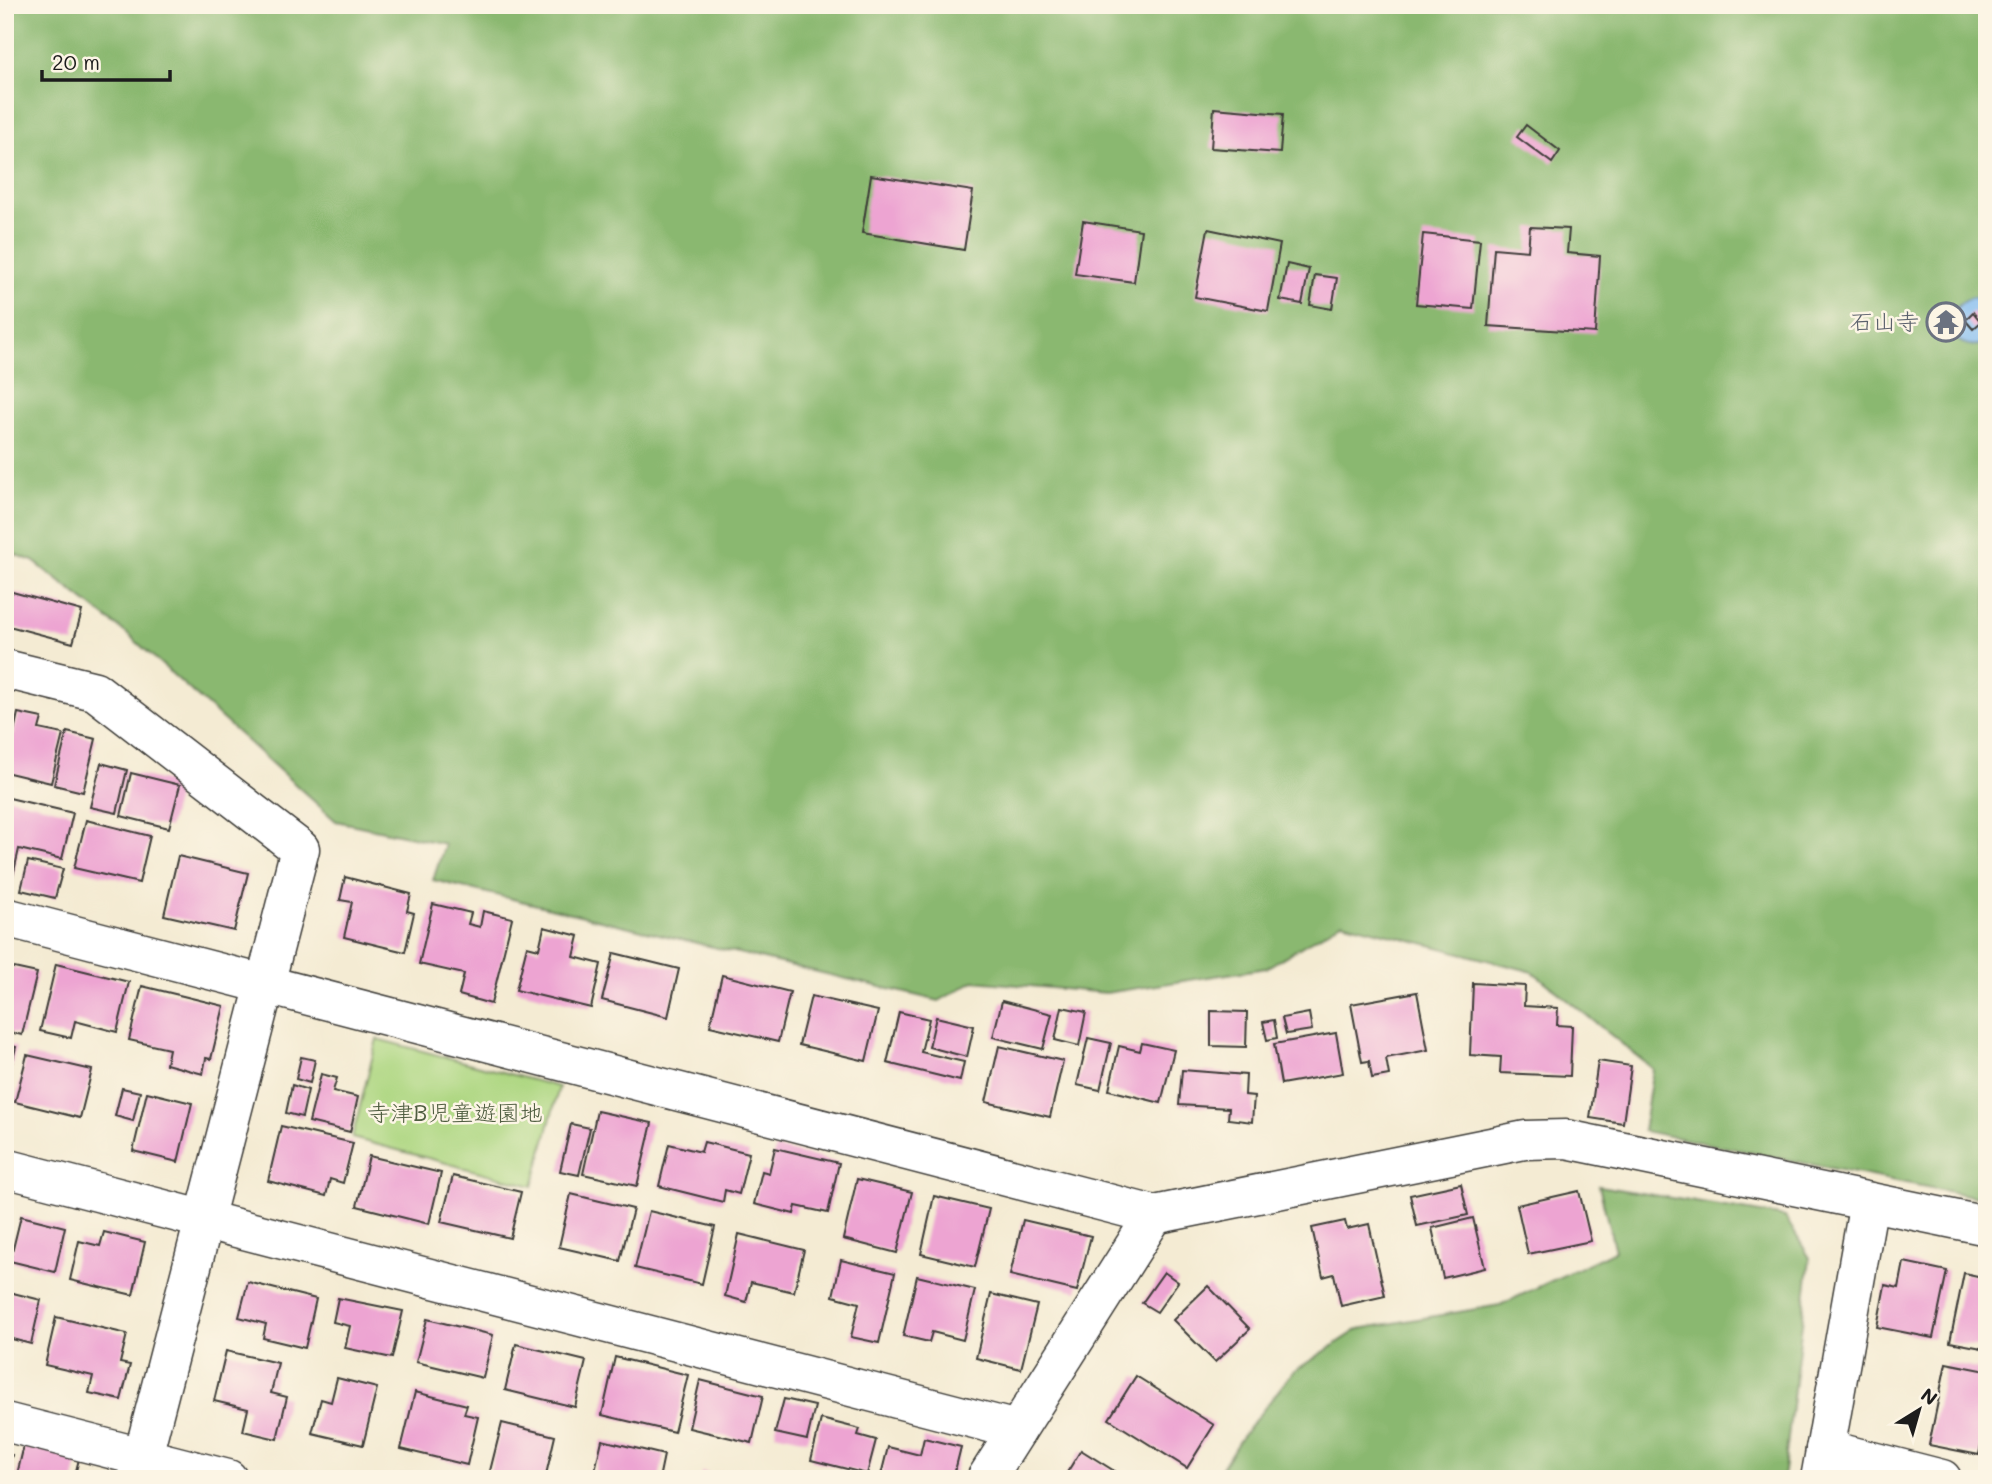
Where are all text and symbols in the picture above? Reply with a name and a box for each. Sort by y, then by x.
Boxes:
scale bar [42,38,170,82]
text: 20 m [52,48,100,75]
temple icon: 石山寺 [1925,301,1967,343]
place label: 石山寺 [1850,306,1919,336]
park label: 寺津B児童遊園地 [367,1097,543,1127]
north arrow [1884,1376,1954,1446]
text: N [1916,1382,1943,1410]

